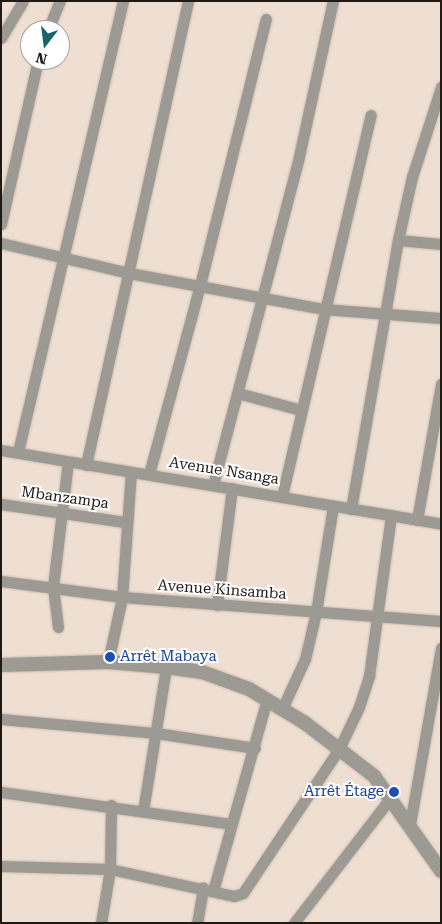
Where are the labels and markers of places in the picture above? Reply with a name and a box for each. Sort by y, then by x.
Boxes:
place label: Arrêt Mabaya [120,648,217,666]
marker: Arrêt Mabaya [104,651,116,663]
place label: Arrêt Étage [304,783,384,801]
marker: Arrêt Étage [388,786,400,798]

